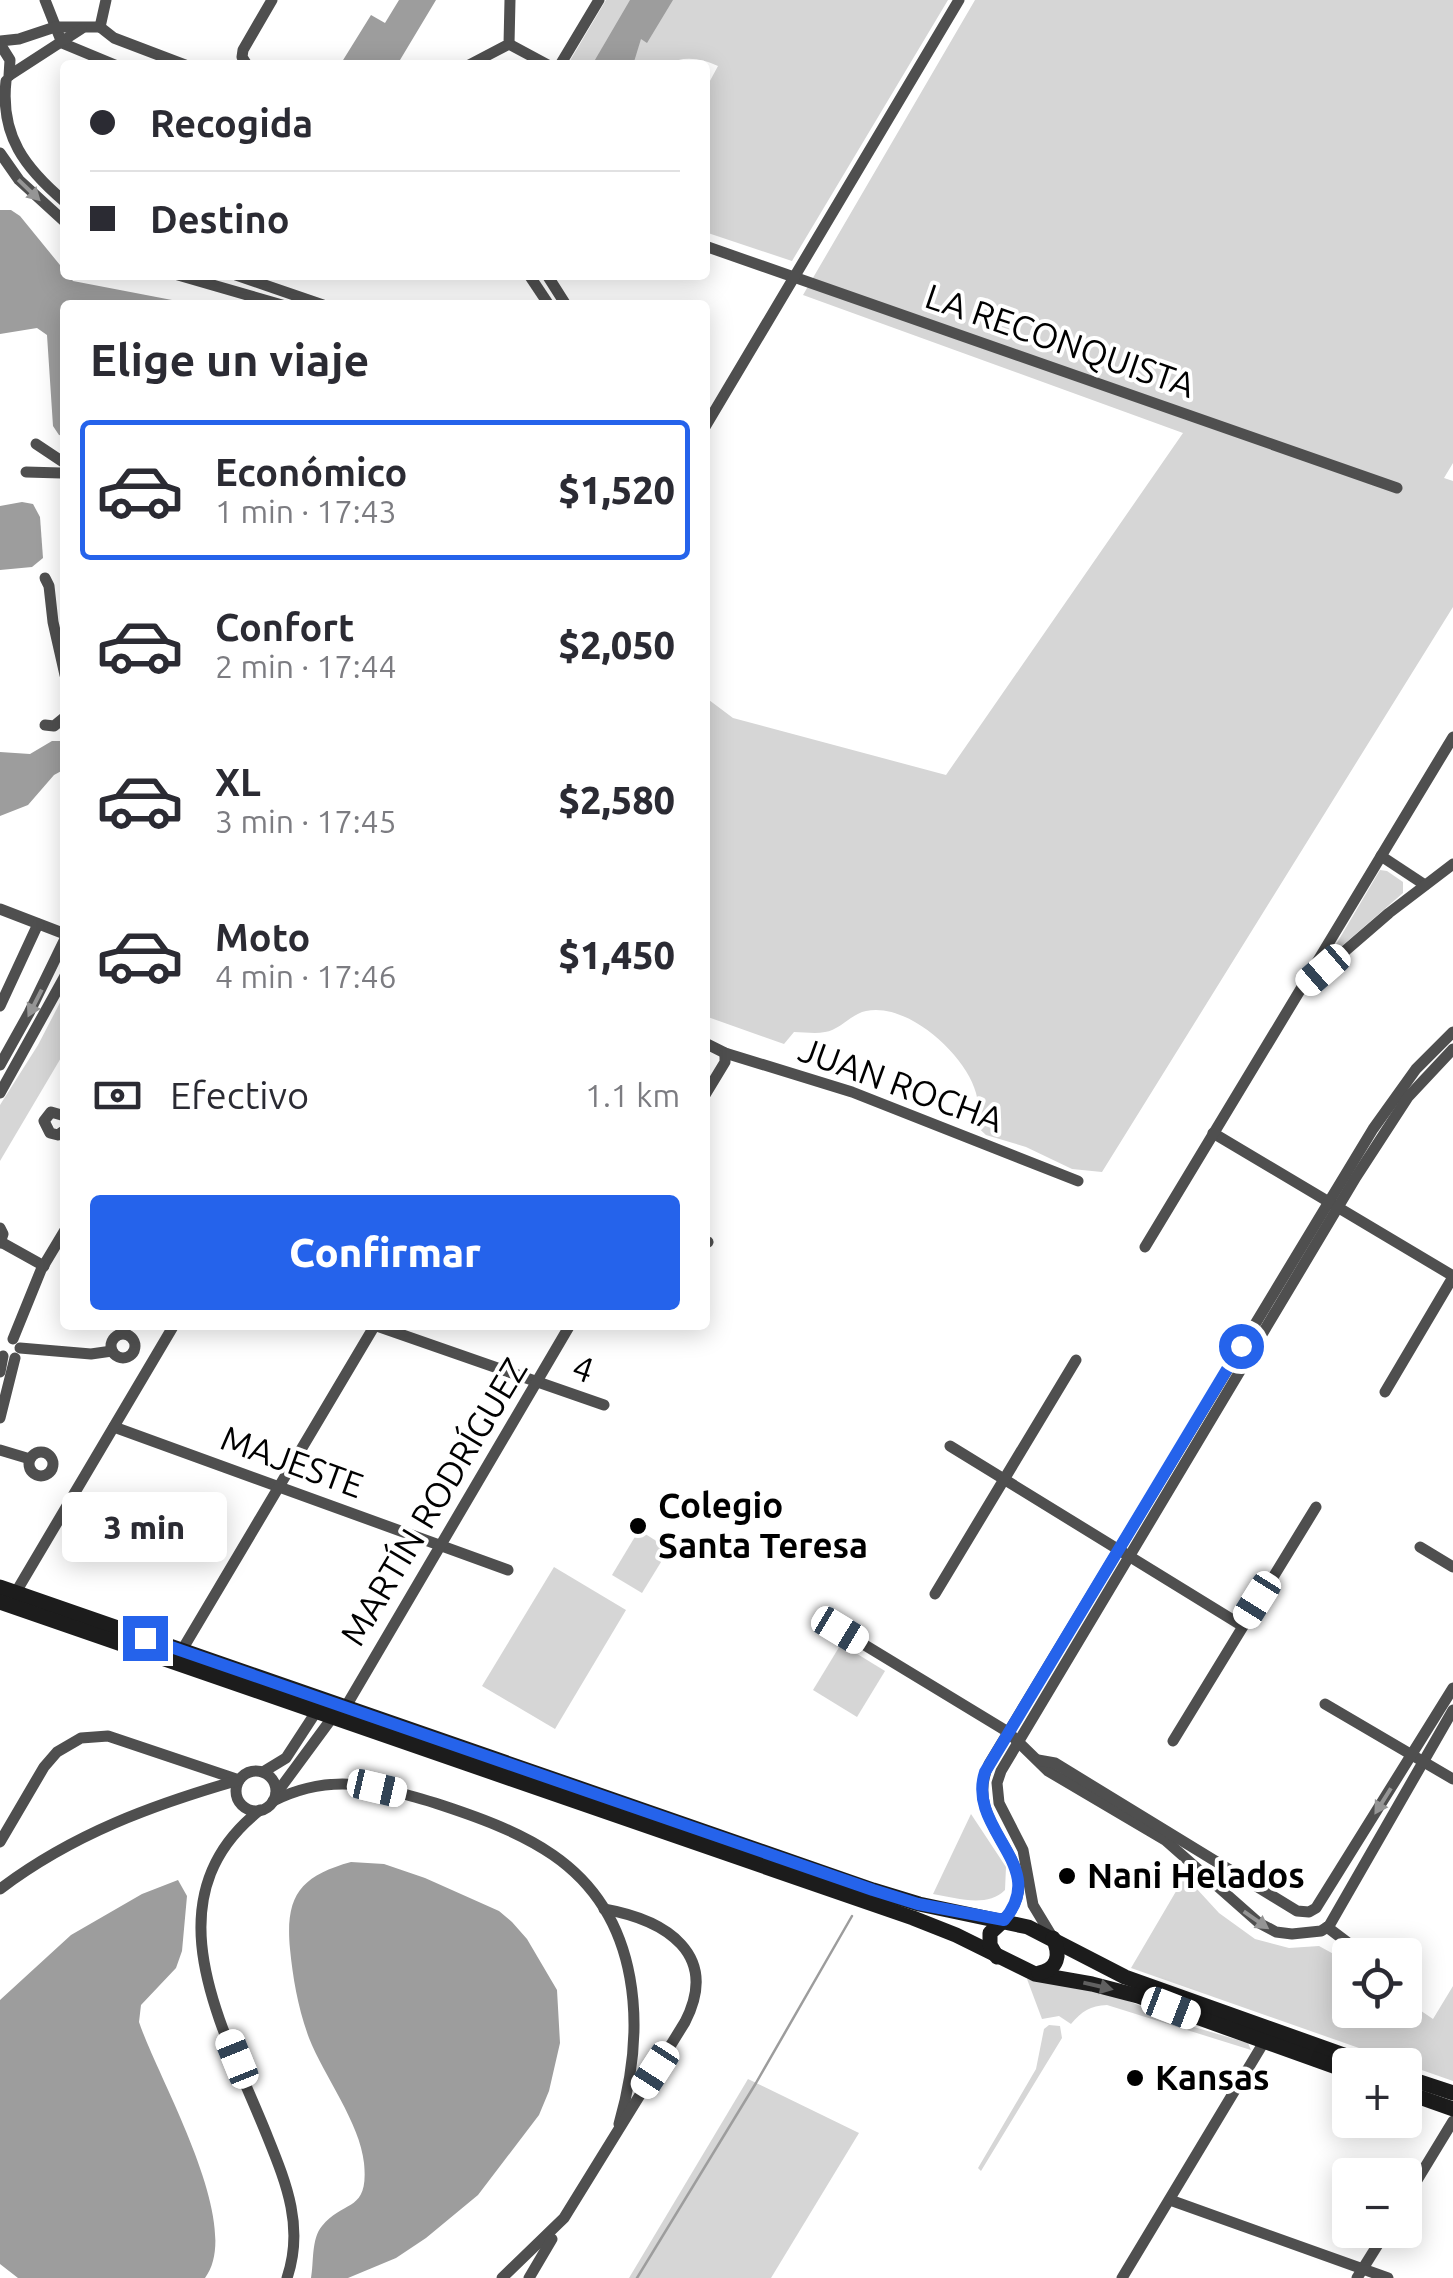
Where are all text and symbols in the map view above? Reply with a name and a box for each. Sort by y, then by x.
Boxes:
text: Recogida [150,102,313,144]
one-way arrow [17,178,41,201]
text: Destino [150,198,290,240]
street label: LA RECONQUISTA [920,275,1201,405]
text: Elige un viaje [90,334,370,385]
icon: car [95,445,185,535]
text: Económico [215,451,407,493]
text: $1,520 [558,469,675,511]
text: 1 min · 17:43 [215,493,397,529]
icon: car [95,600,185,690]
text: Confort [215,606,354,648]
text: $2,050 [558,624,675,666]
text: 2 min · 17:44 [215,648,397,684]
icon: car [95,755,185,845]
text: XL [215,761,261,803]
text: $2,580 [558,779,675,821]
text: 3 min · 17:45 [215,803,397,839]
icon: car [95,910,185,1000]
text: Moto [215,916,310,958]
text: $1,450 [558,934,675,976]
car [1291,939,1355,1001]
text: 4 min · 17:46 [215,958,397,994]
one-way arrow [27,989,44,1018]
street label: JUAN ROCHA [794,1029,1009,1140]
icon: cash [90,1068,145,1123]
text: Efectivo [170,1074,309,1116]
text: 1.1 km [585,1077,680,1113]
button: Confirmar [90,1195,680,1310]
route start [1219,1324,1264,1369]
street label: 4 [567,1346,599,1390]
street label: MARTÍN RODRÍGUEZ [331,1350,535,1652]
street label: MAJESTE [216,1417,369,1505]
place label: Colegio Santa Teresa [658,1485,868,1565]
callout: 3 min [62,1493,228,1563]
text: 3 min [104,1509,185,1545]
marker: Colegio Santa Teresa [627,1515,649,1537]
car [1228,1567,1286,1633]
car [807,1602,873,1658]
route end [123,1616,168,1661]
car [344,1767,410,1809]
one-way arrow [1374,1787,1393,1814]
place label: Nani Helados [1087,1855,1305,1895]
marker: Nani Helados [1056,1865,1078,1887]
one-way arrow [1242,1909,1269,1929]
map controls [1332,1938,1422,2248]
button: locate [1332,1938,1422,2028]
one-way arrow [1083,1979,1114,1994]
car [1138,1983,1204,2033]
car [212,2026,262,2092]
car [626,2037,684,2103]
button: + [1332,2048,1422,2138]
place label: Kansas [1155,2057,1270,2097]
marker: Kansas [1124,2067,1146,2089]
button: − [1332,2158,1422,2248]

